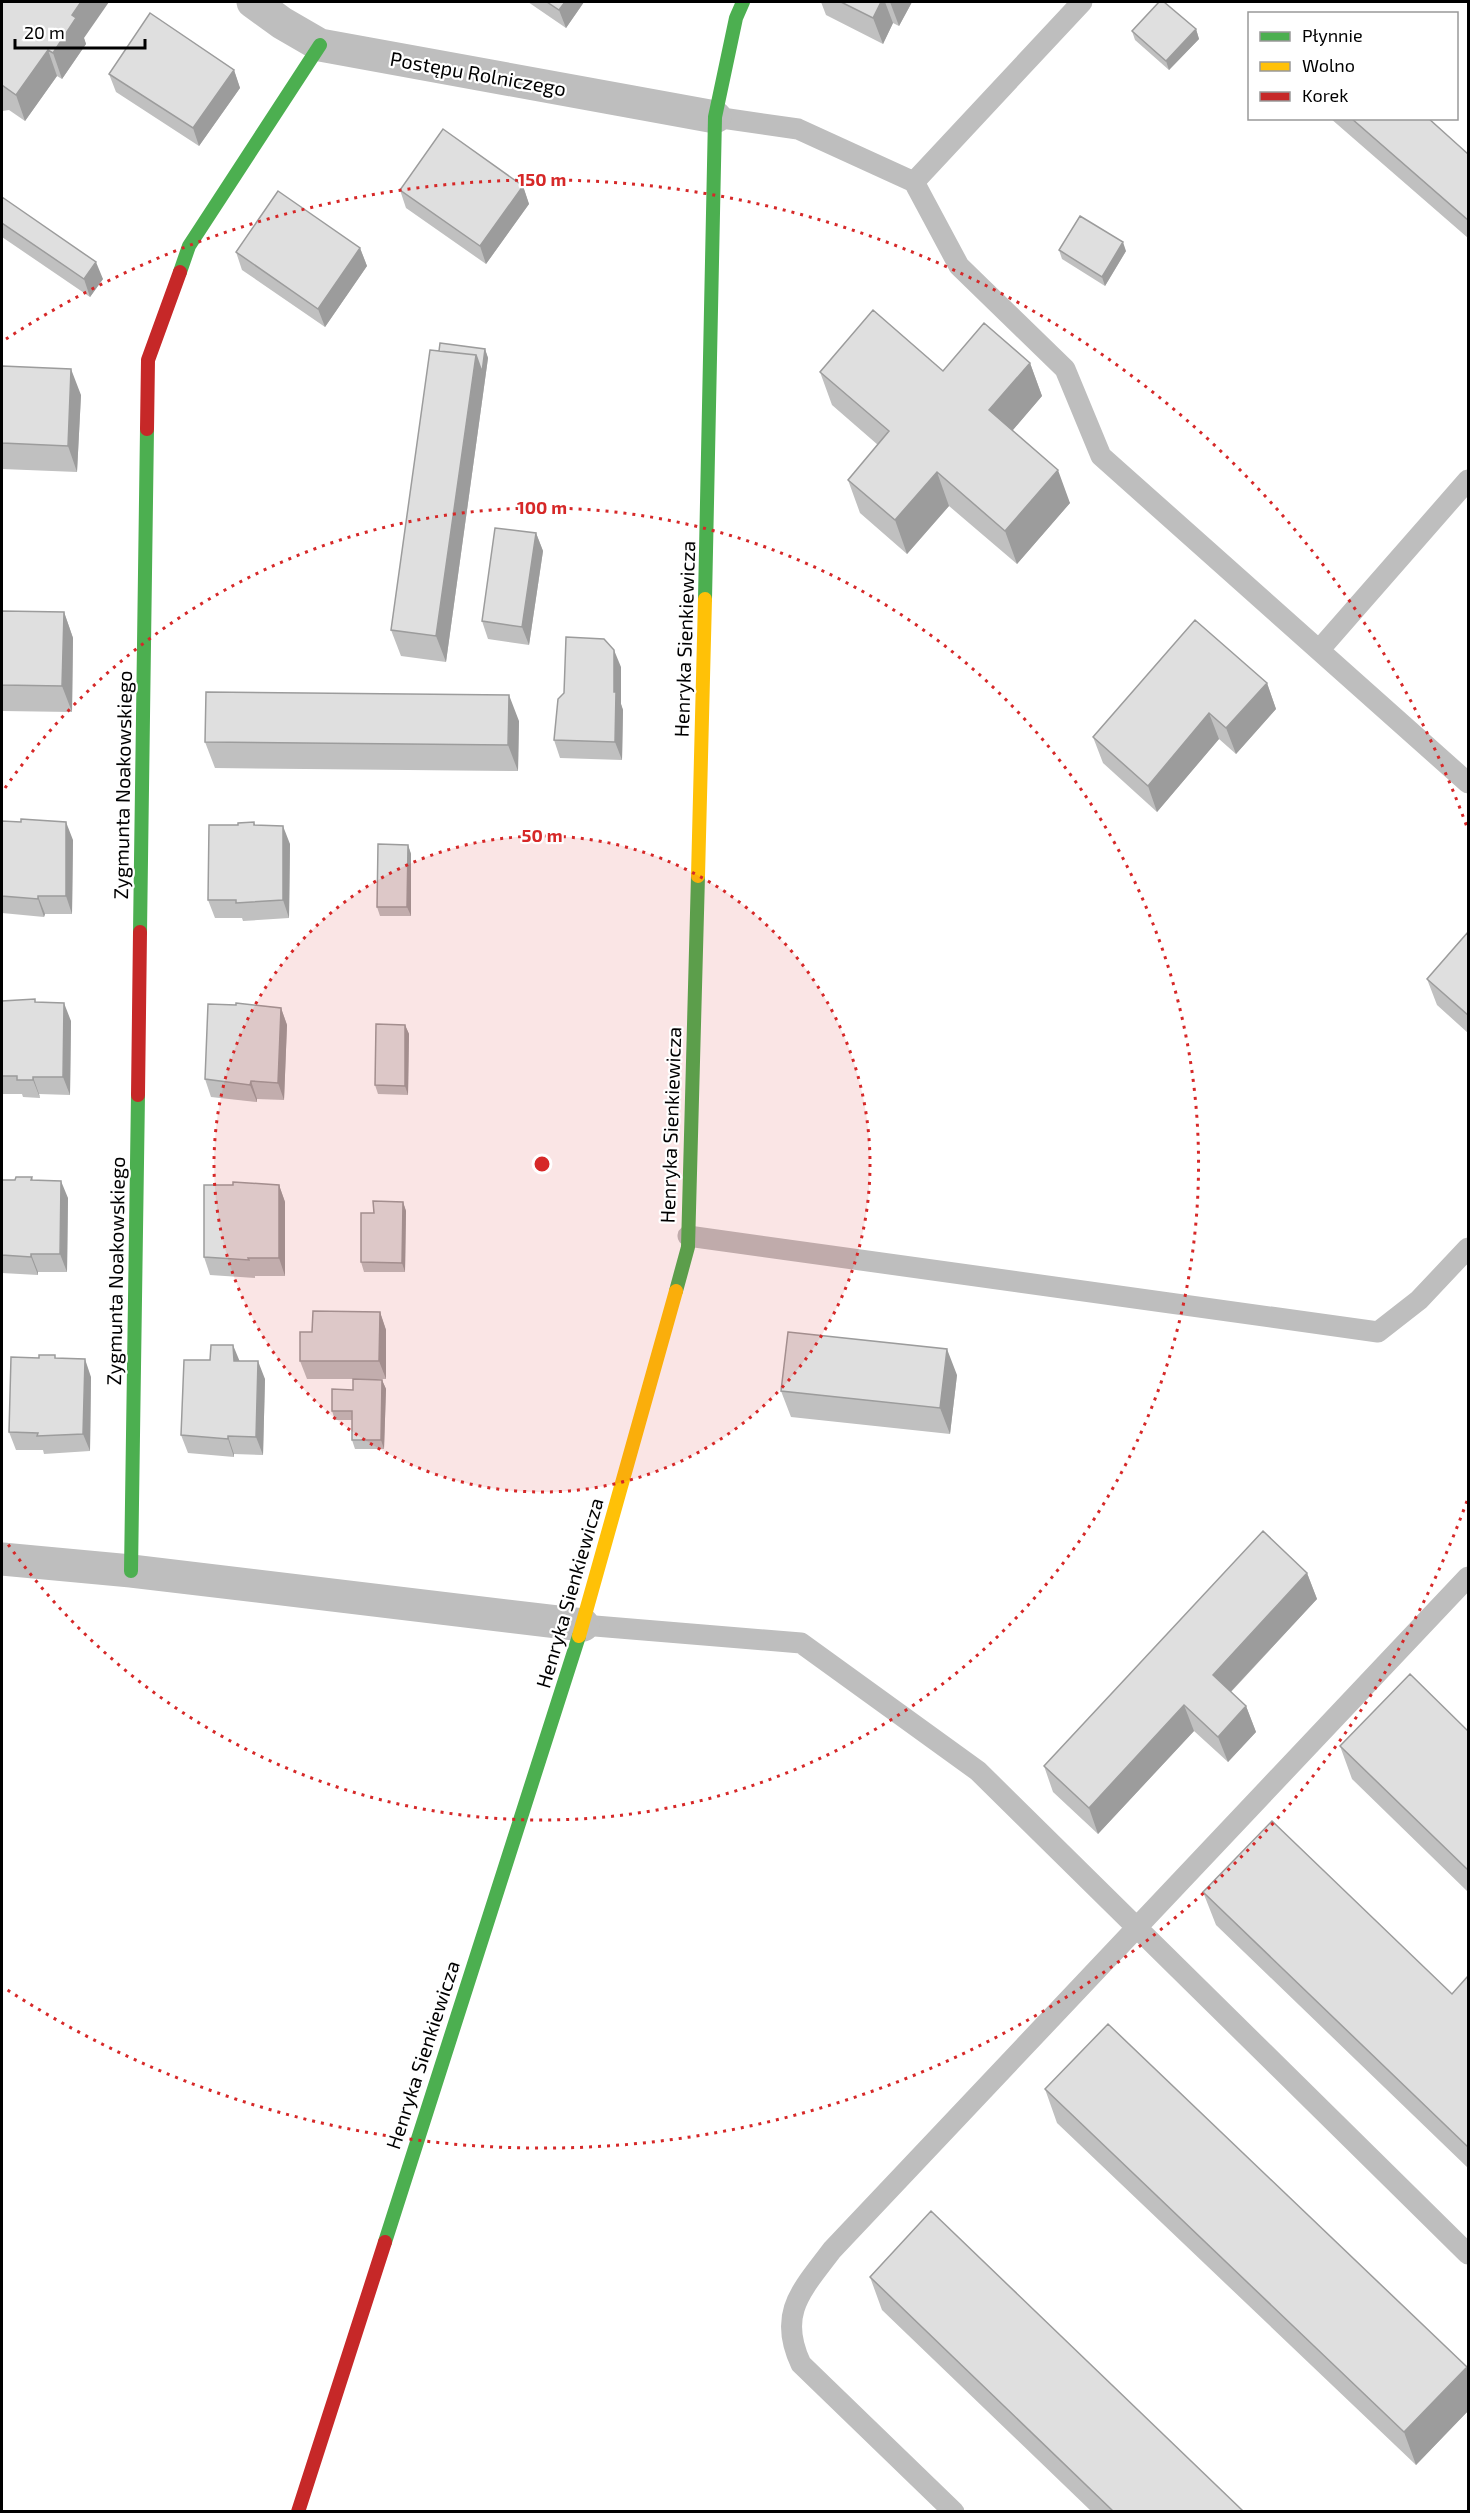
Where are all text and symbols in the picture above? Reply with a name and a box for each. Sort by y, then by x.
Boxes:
scale bar [15,12,146,50]
legend [1248,12,1458,120]
text: 20 m [24,21,65,43]
text: Płynnie [1302,24,1363,46]
street label: Postępu Rolniczego [388,46,568,100]
text: Wolno [1302,54,1355,76]
text: Korek [1302,84,1348,106]
text: 150 m [518,168,566,190]
text: 100 m [517,496,567,518]
street label: Henryka Sienkiewicza [669,540,699,738]
street label: Zygmunta Noakowskiego [108,670,136,900]
text: 50 m [521,824,563,846]
street label: Henryka Sienkiewicza [655,1026,685,1224]
centre of rings [532,1154,552,1174]
street label: Zygmunta Noakowskiego [101,1156,129,1386]
street label: Henryka Sienkiewicza [530,1495,608,1691]
street label: Henryka Sienkiewicza [380,1957,464,2152]

